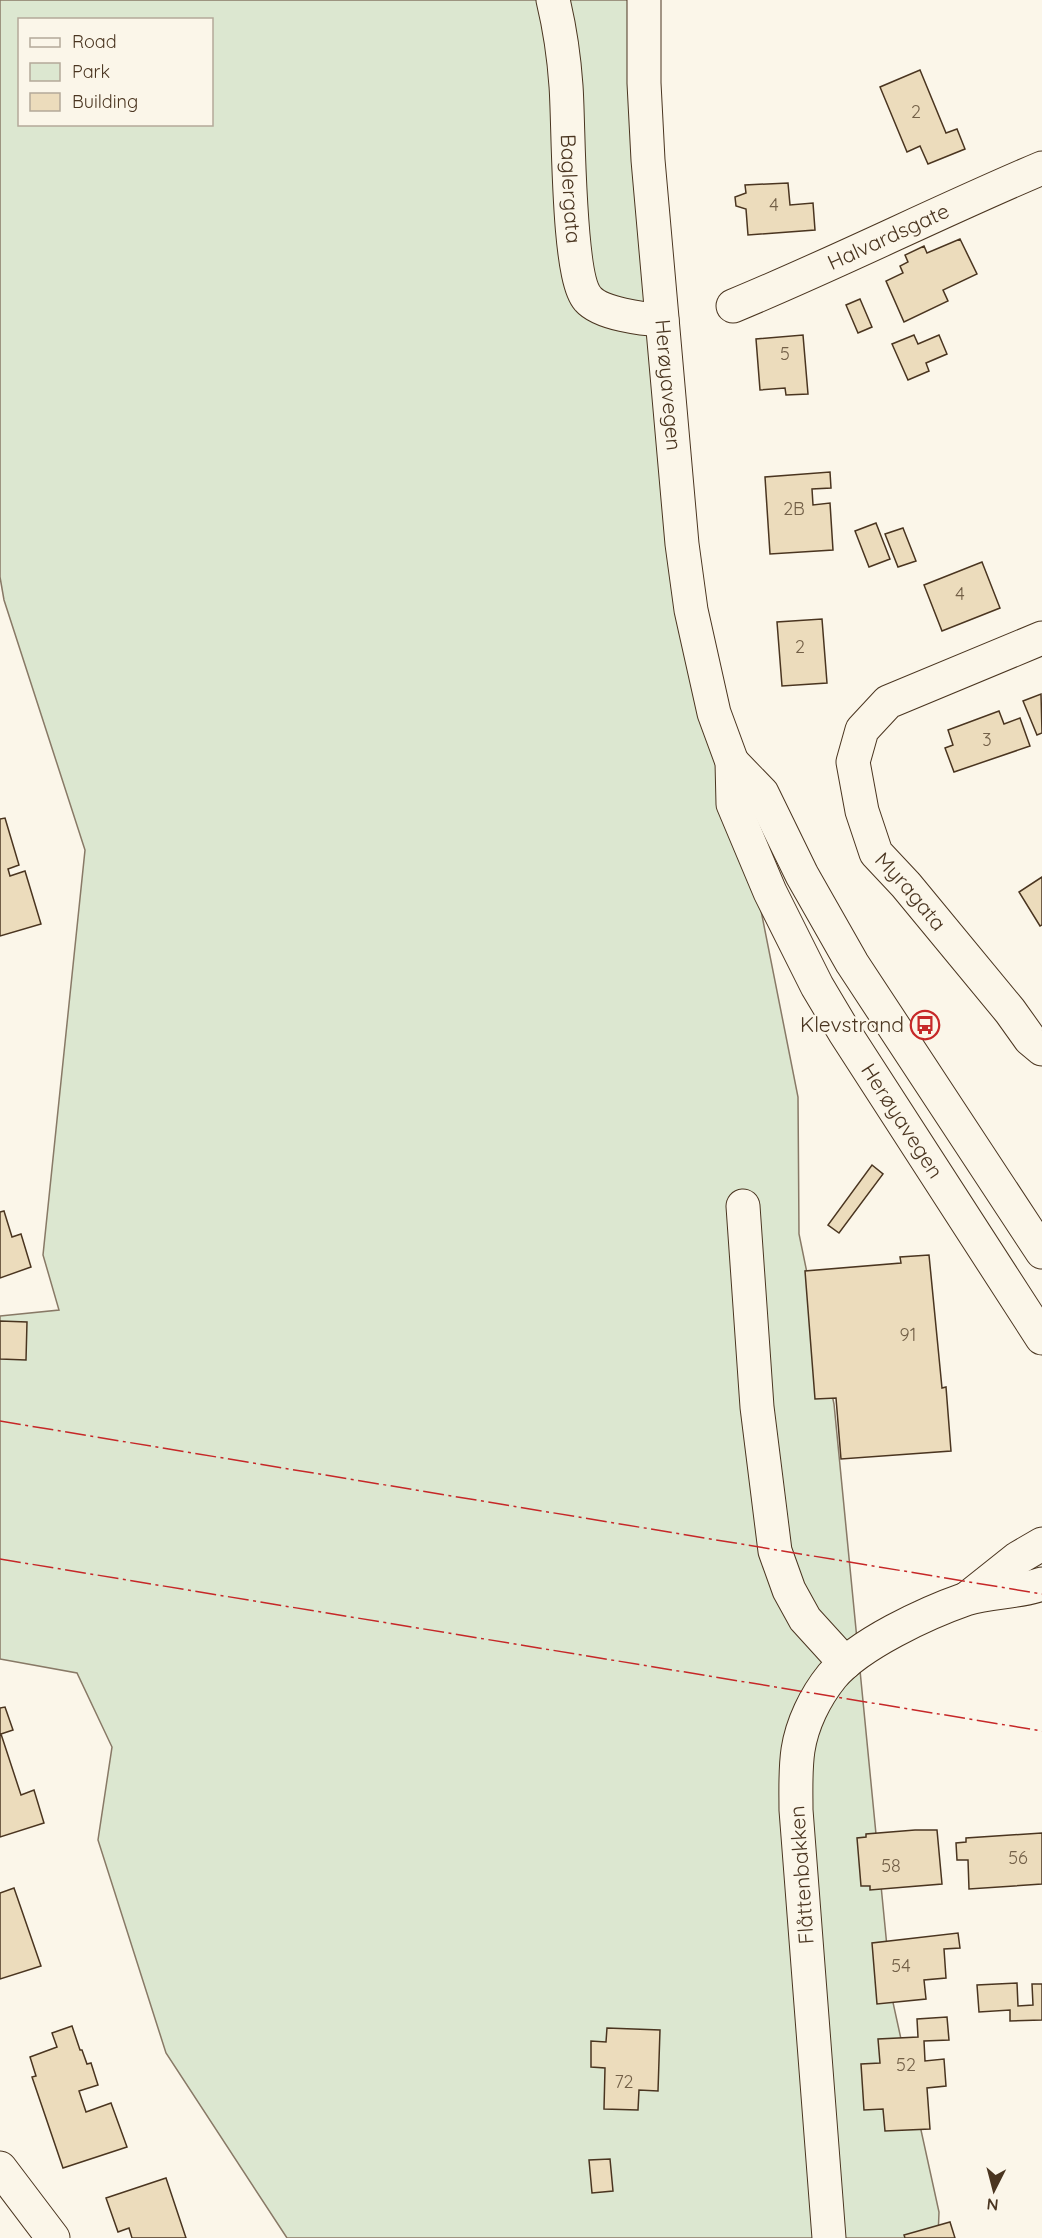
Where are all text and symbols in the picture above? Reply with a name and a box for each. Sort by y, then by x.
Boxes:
legend [18,18,213,126]
text: Road [72,30,117,53]
text: Park [72,60,110,83]
text: Building [72,90,138,113]
house number: 2 [911,100,921,123]
street label: Baglergata [556,134,588,245]
house number: 4 [769,193,779,216]
street label: Halvardsgate [823,197,953,275]
street label: Herøyavegen [650,318,688,452]
house number: 5 [780,342,790,365]
house number: 2B [783,497,805,520]
house number: 4 [955,582,965,605]
house number: 2 [795,635,805,658]
house number: 3 [982,728,992,751]
street label: Myragata [870,846,952,935]
bus stop icon: Klevstrand [909,1009,941,1041]
place label: Klevstrand [800,1011,904,1037]
street label: Herøyavegen [856,1058,949,1183]
house number: 91 [900,1323,916,1346]
street label: Flåttenbakken [783,1805,819,1945]
house number: 56 [1008,1846,1028,1869]
house number: 58 [881,1854,901,1877]
house number: 54 [891,1954,911,1977]
house number: 52 [896,2053,916,2076]
house number: 72 [614,2070,634,2093]
north arrow [964,2160,1024,2220]
text: N [986,2194,999,2215]

